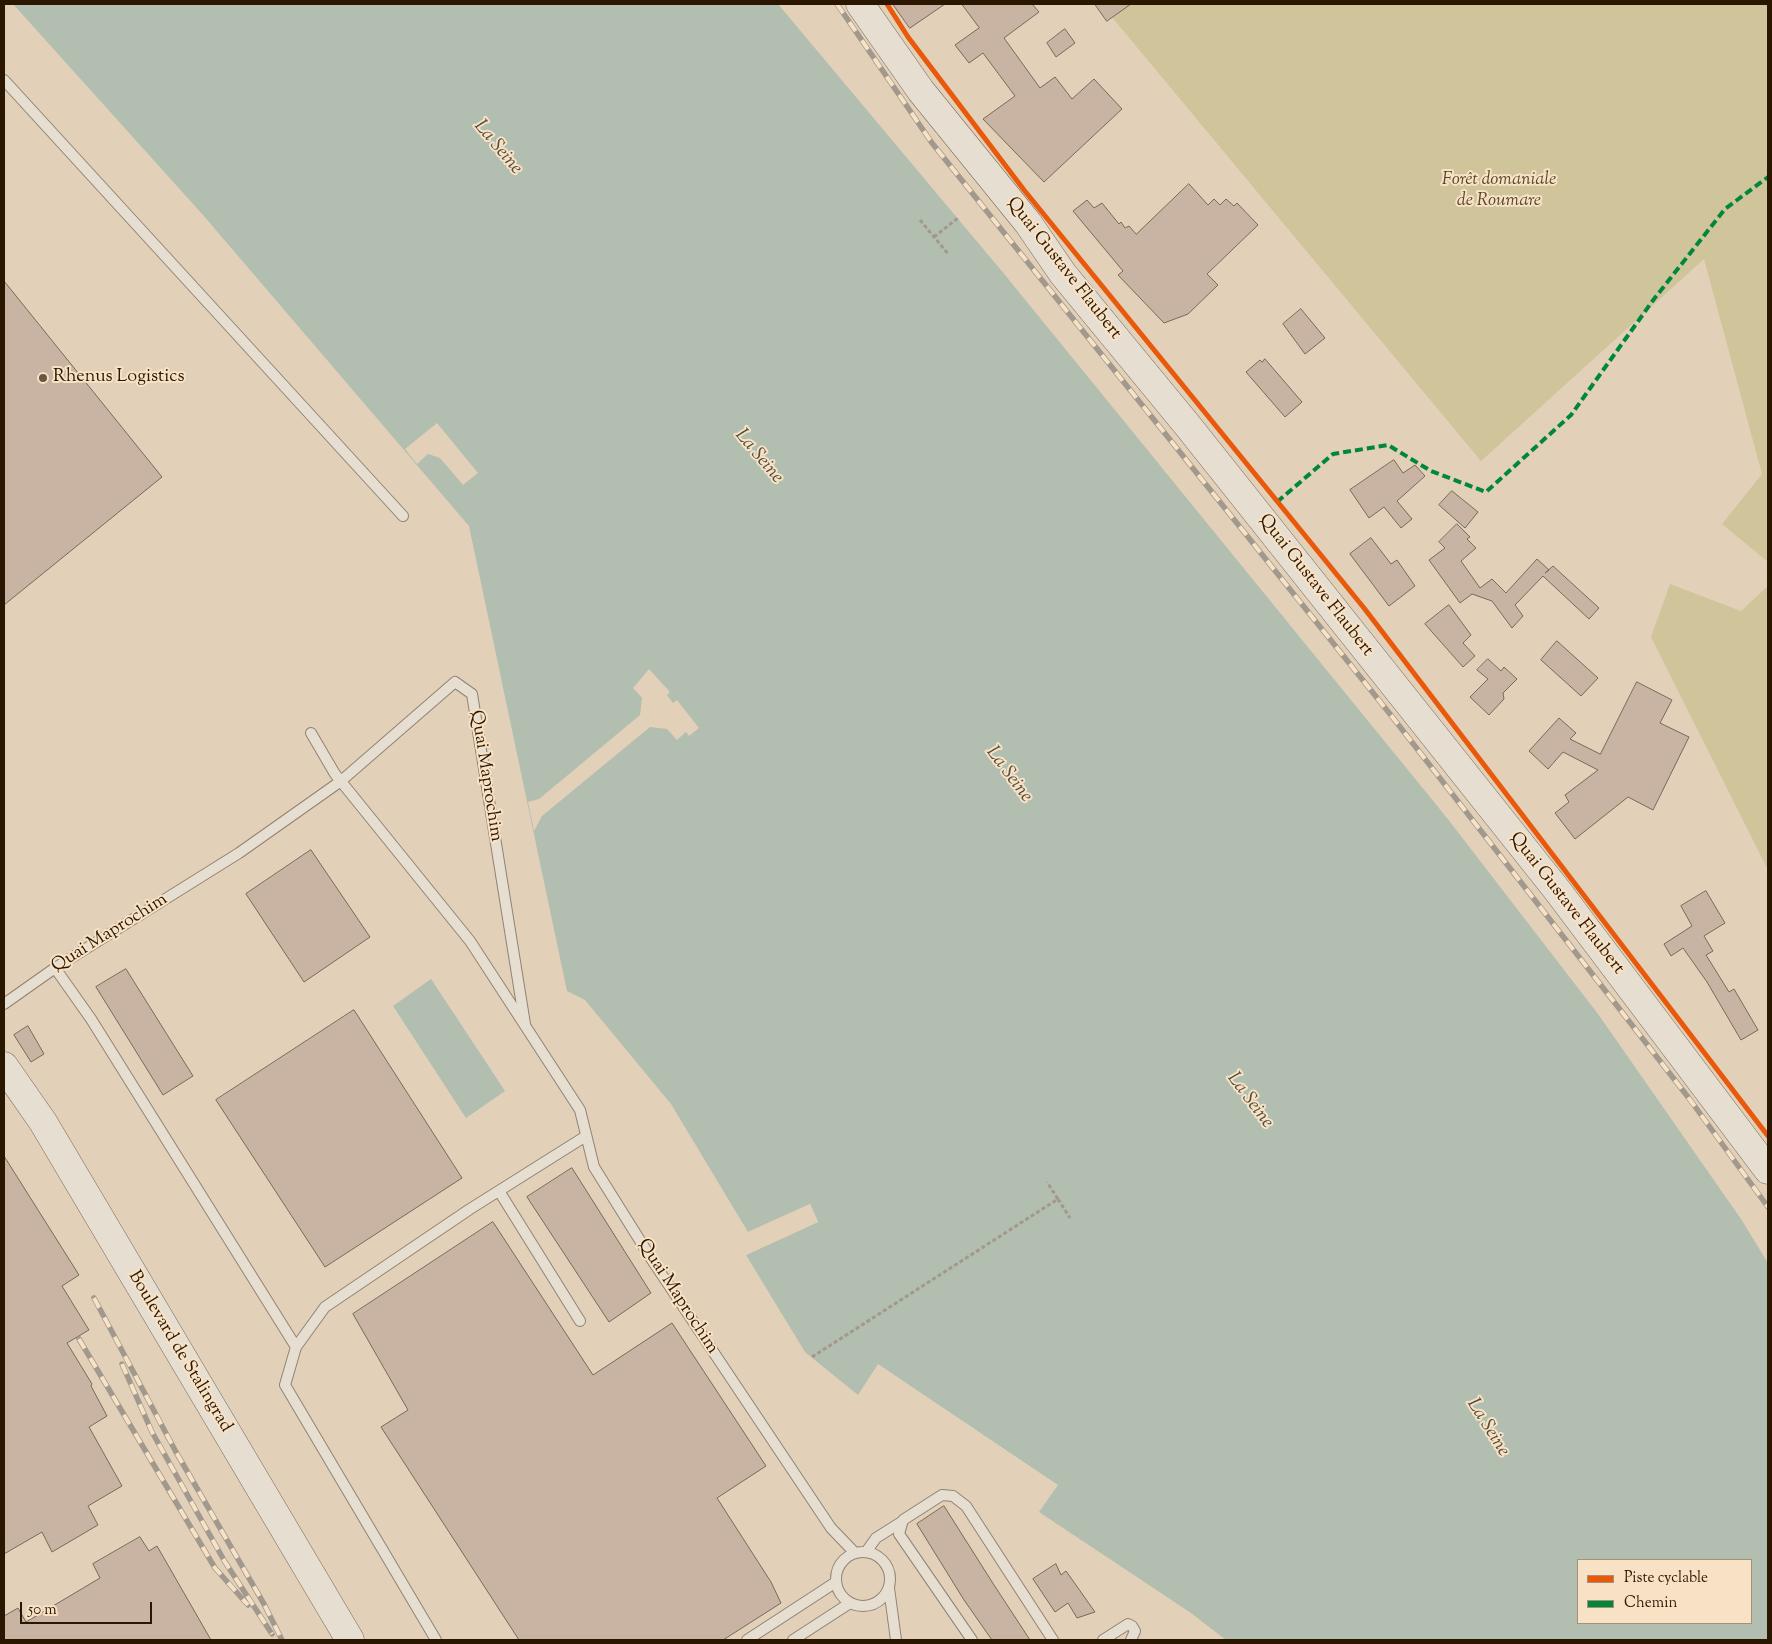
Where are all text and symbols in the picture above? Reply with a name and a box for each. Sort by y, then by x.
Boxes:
water label: La Seine [468,116,526,180]
park label: Forêt domaniale de Roumare [1442,170,1556,212]
street label: Quai Gustave Flaubert [1001,194,1125,344]
place label: Rhenus Logistics [53,367,184,389]
marker: Rhenus Logistics [37,372,49,384]
water label: La Seine [729,425,787,489]
street label: Quai Gustave Flaubert [1253,511,1377,661]
street label: Quai Maprochim [464,709,506,843]
water label: La Seine [980,743,1036,807]
street label: Quai Gustave Flaubert [1504,829,1628,979]
street label: Quai Maprochim [48,890,172,978]
water label: La Seine [1221,1069,1277,1133]
street label: Quai Maprochim [632,1236,722,1358]
street label: Boulevard de Stalingrad [122,1267,236,1437]
water label: La Seine [1460,1395,1514,1461]
legend [1577,1559,1752,1624]
text: Piste cyclable [1624,1568,1708,1589]
scale bar [22,1592,155,1624]
text: Chemin [1624,1593,1677,1614]
text: 50 m [28,1600,57,1621]

